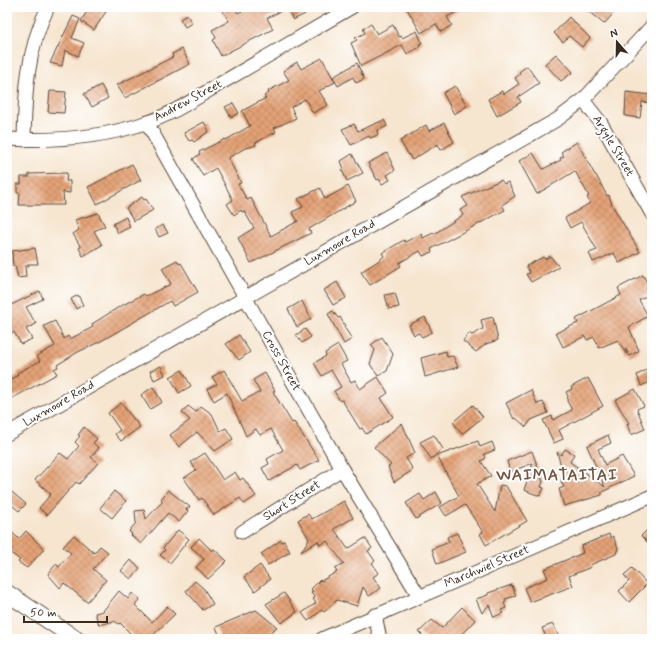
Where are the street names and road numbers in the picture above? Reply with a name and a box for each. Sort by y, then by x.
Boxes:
street label: Andrew Street [151,76,225,126]
street label: Argyle Street [588,113,638,180]
street label: Luxmoore Road [301,216,379,270]
street label: Cross Street [258,328,304,394]
street label: Luxmoore Road [20,377,98,431]
street label: Short Street [260,477,324,525]
street label: Marchwiel Street [442,542,532,592]

